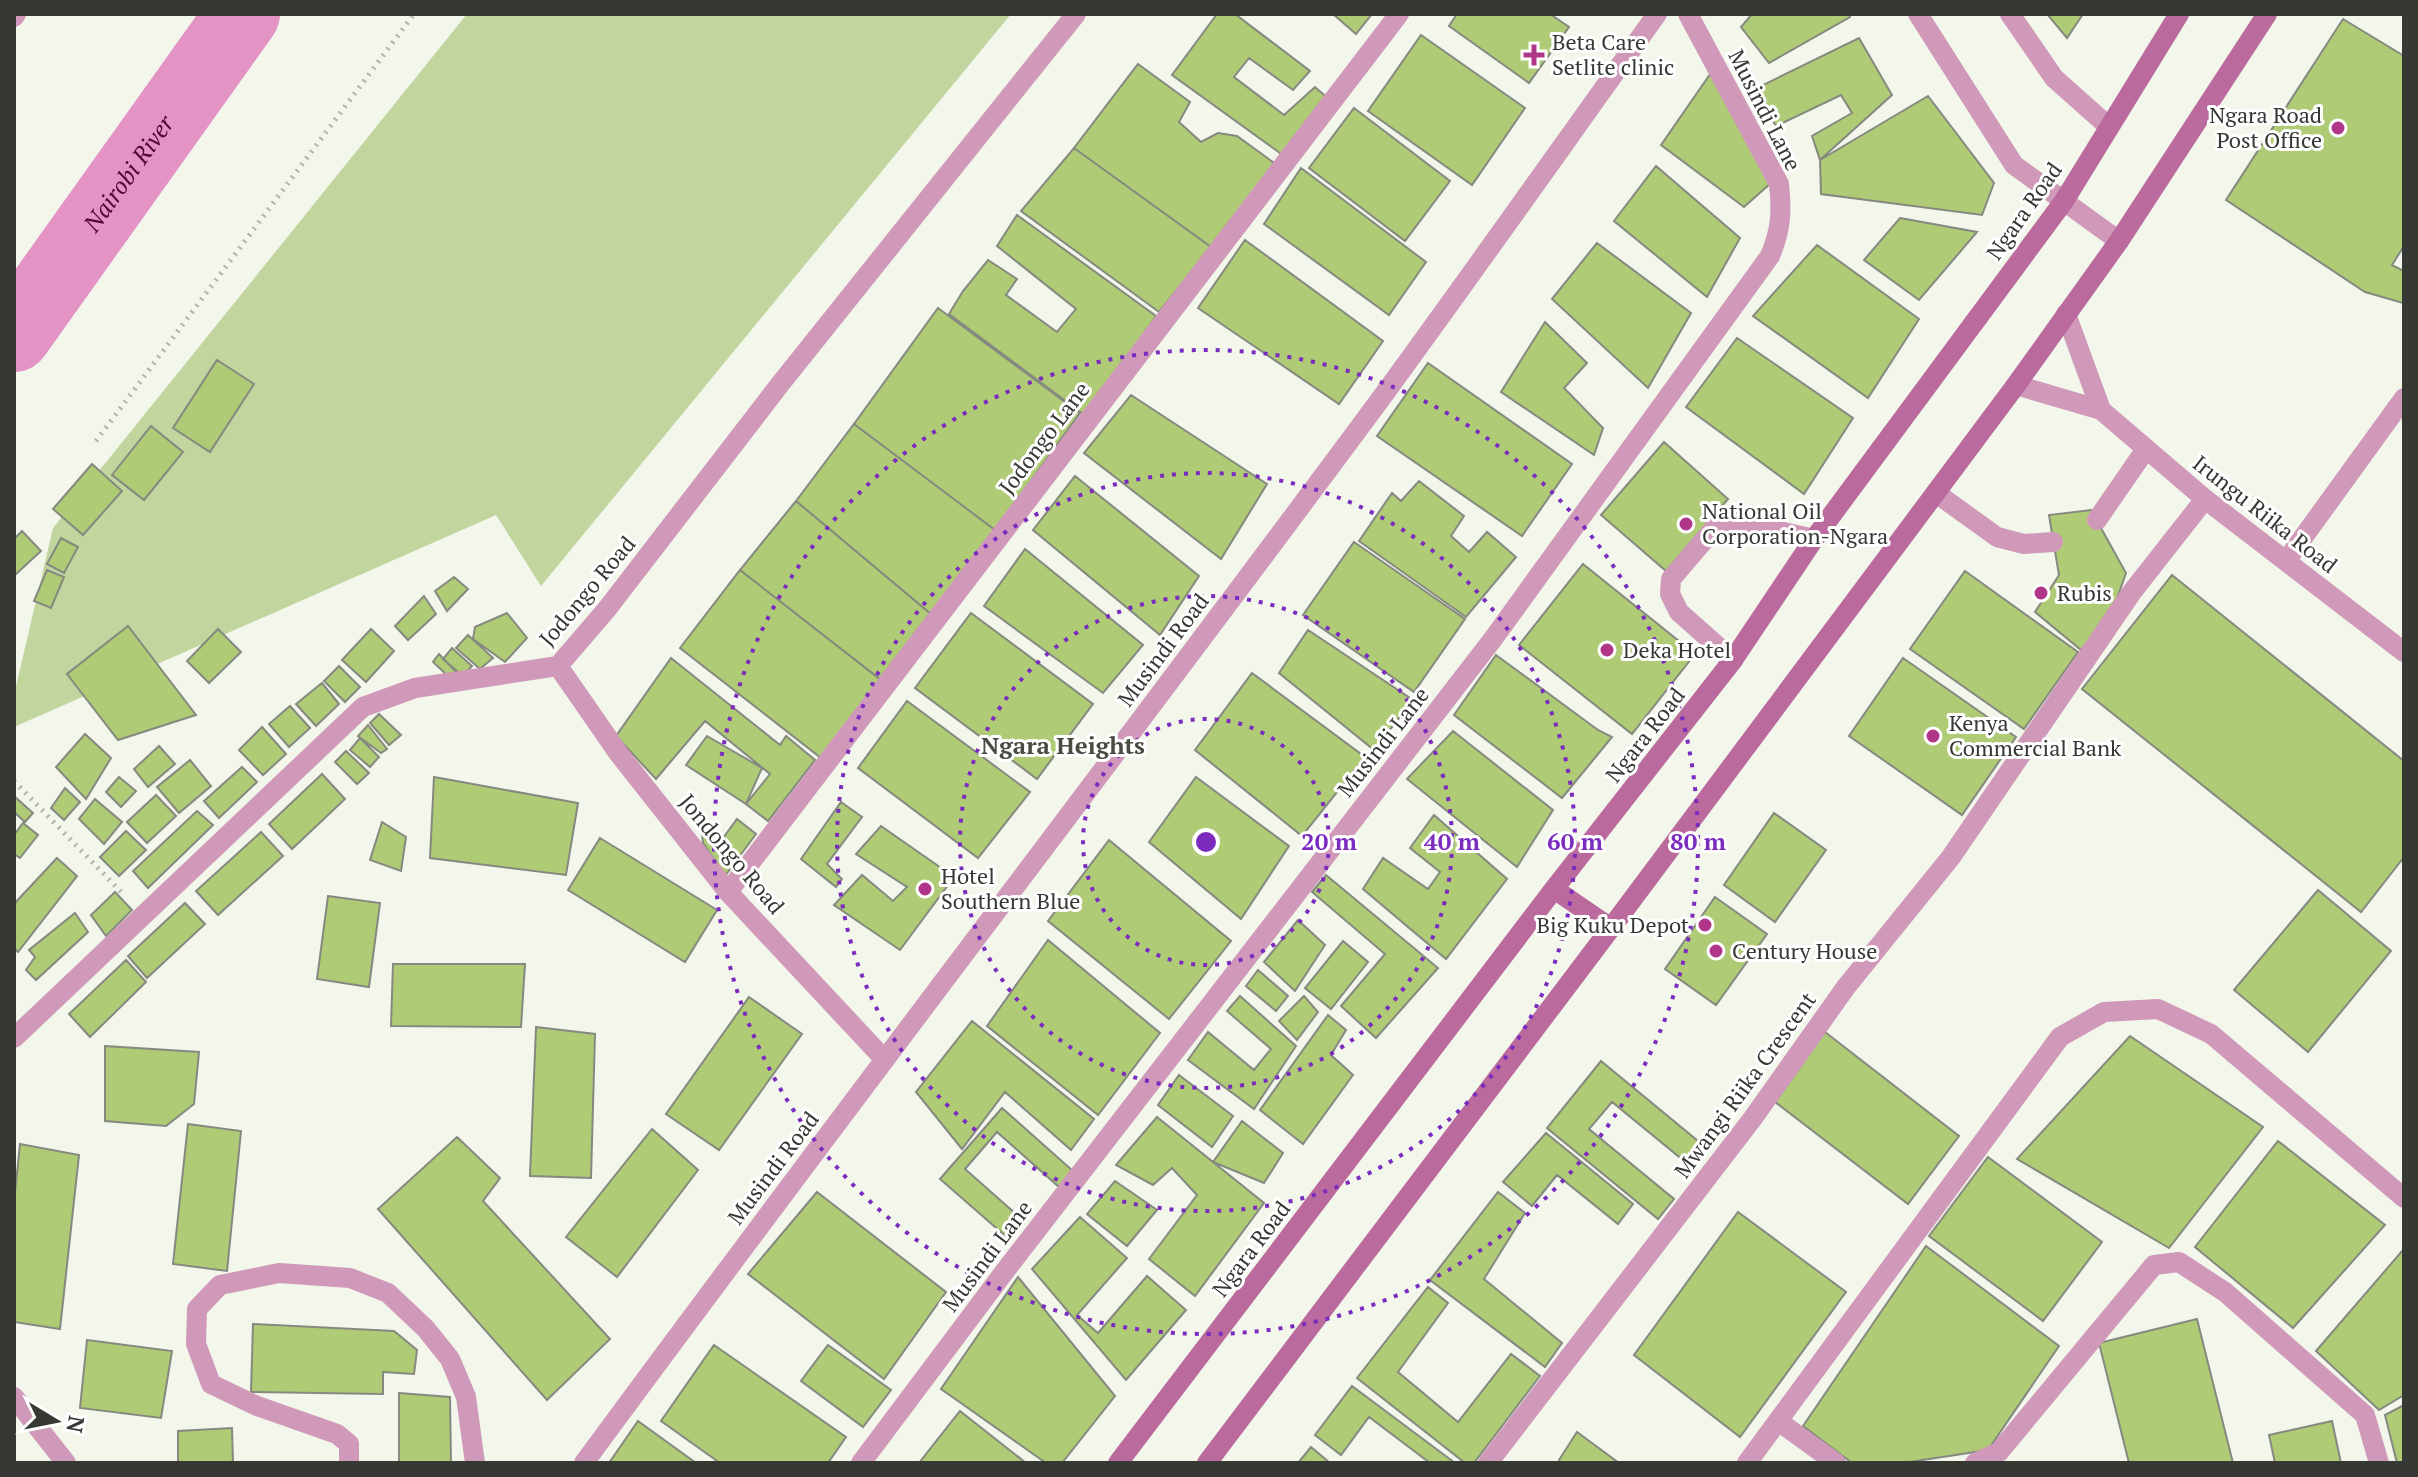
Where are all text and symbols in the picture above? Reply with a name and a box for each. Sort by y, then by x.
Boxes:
place label: Beta Care Setlite clinic [1552,27,1674,81]
marker: Beta Care Setlite clinic [1523,44,1545,66]
street label: Musindi Lane [1722,44,1808,175]
place label: Ngara Road Post Office [2209,100,2322,154]
water label: Nairobi River [75,107,182,239]
marker: Ngara Road Post Office [2329,119,2347,137]
street label: Ngara Road [1979,156,2068,265]
street label: Jodongo Lane [992,376,1095,500]
street label: Irungu Riika Road [2187,448,2343,579]
place label: National Oil Corporation-Ngara [1702,496,1888,550]
marker: National Oil Corporation-Ngara [1677,515,1695,533]
street label: Jodongo Road [532,530,641,652]
place label: Rubis [2057,578,2112,607]
marker: Rubis [2032,584,2050,602]
street label: Musindi Road [1111,587,1215,712]
place label: Deka Hotel [1623,635,1731,664]
marker: Deka Hotel [1598,641,1616,659]
street label: Musindi Lane [1330,681,1435,803]
street label: Ngara Road [1598,681,1691,788]
place label: Kenya Commercial Bank [1949,708,2122,762]
marker: Kenya Commercial Bank [1924,727,1942,745]
district label: Ngara Heights [981,729,1145,761]
street label: Jondongo Road [674,788,791,920]
text: 20 m [1301,825,1357,857]
text: 40 m [1424,825,1480,857]
text: 60 m [1547,825,1603,857]
text: 80 m [1670,825,1726,857]
centre of rings [1192,828,1220,856]
place label: Hotel Southern Blue [941,861,1080,915]
marker: Hotel Southern Blue [916,880,934,898]
place label: Big Kuku Depot [1537,910,1689,939]
marker: Big Kuku Depot [1696,916,1714,934]
place label: Century House [1732,936,1877,965]
marker: Century House [1707,942,1725,960]
street label: Mwangi Riika Crescent [1667,986,1822,1184]
street label: Musindi Road [721,1105,825,1230]
street label: Musindi Lane [935,1194,1038,1317]
street label: Ngara Road [1205,1195,1296,1302]
north arrow [16,1381,96,1461]
text: N [60,1414,92,1436]

